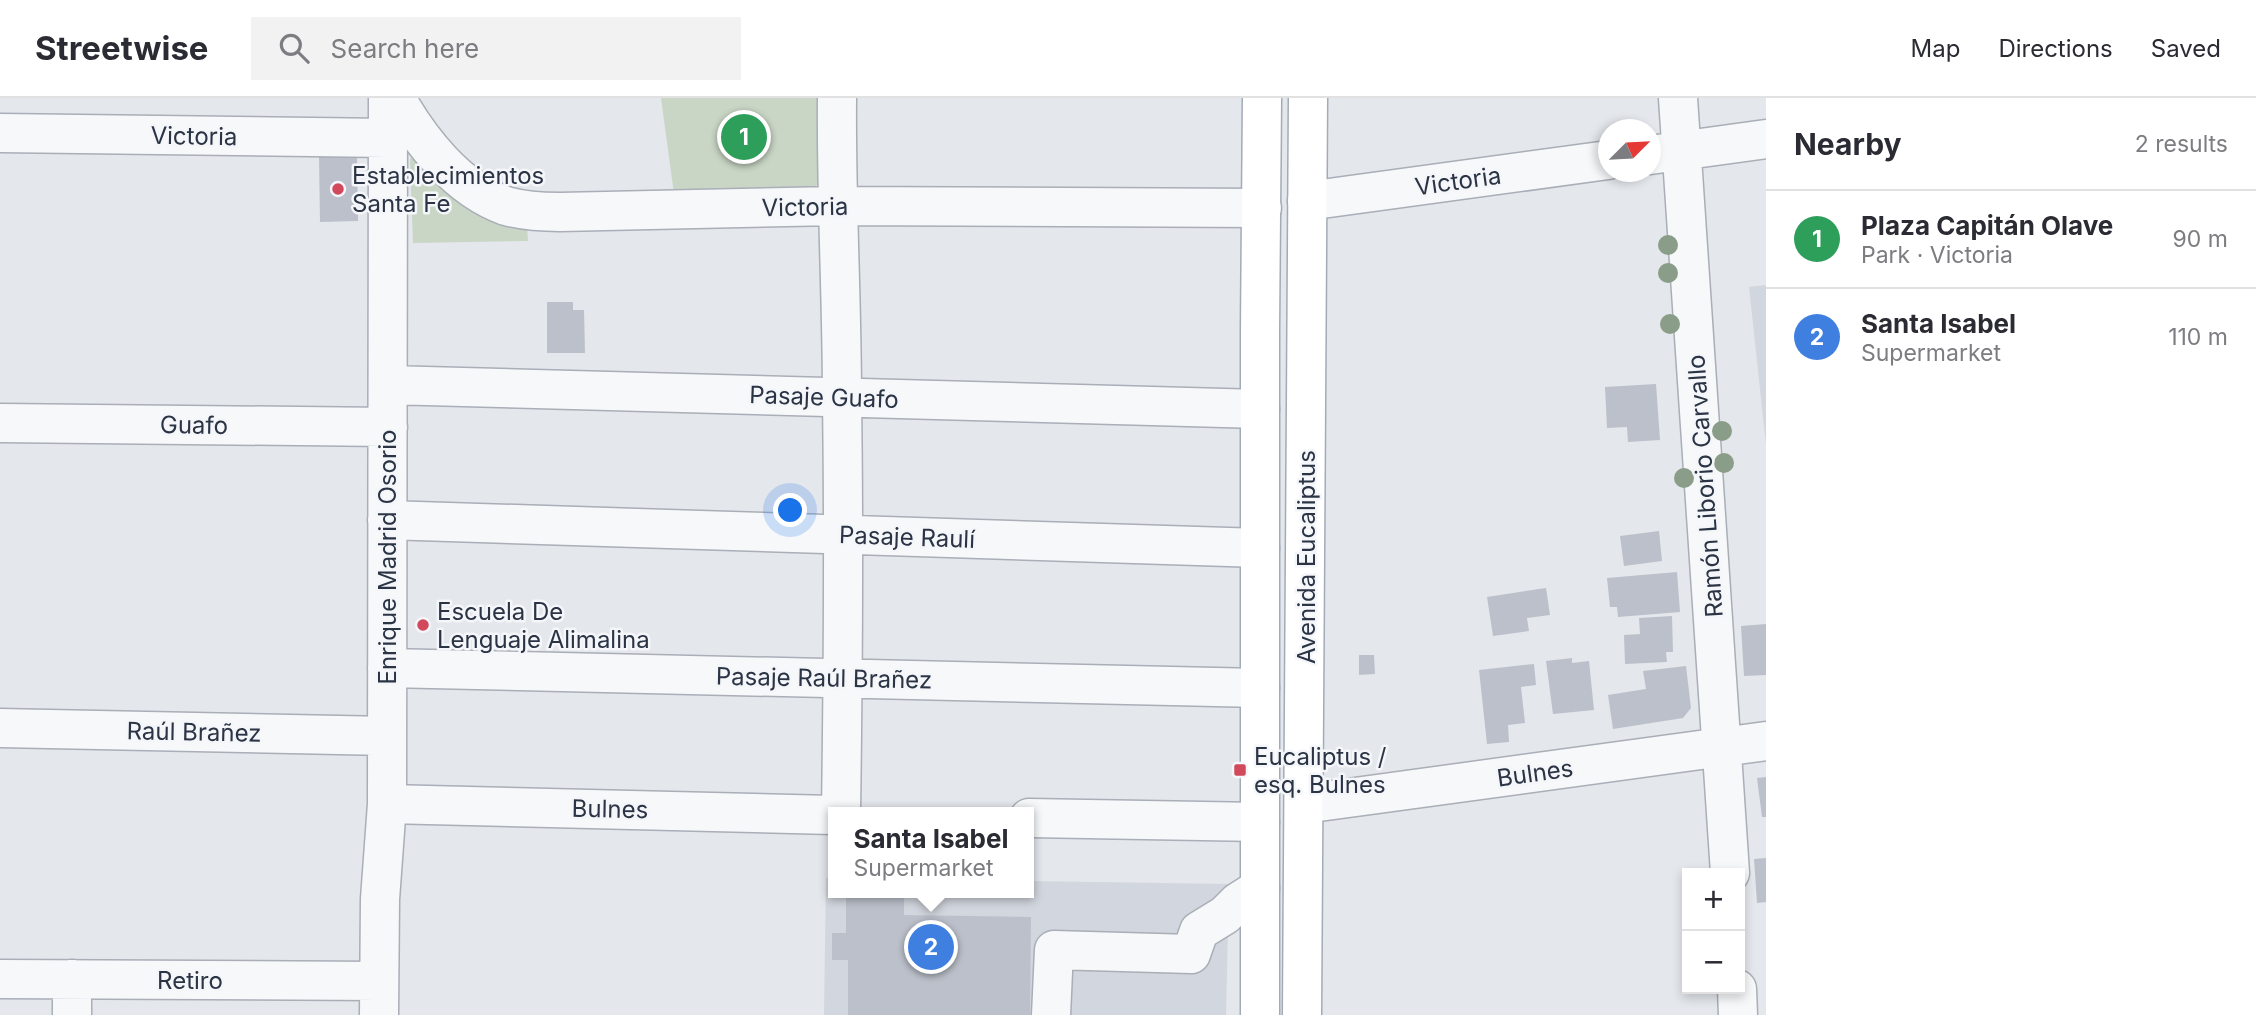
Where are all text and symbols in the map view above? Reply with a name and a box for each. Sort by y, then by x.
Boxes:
search box [251,17,741,80]
text: Streetwise [35,28,209,68]
icon: search [275,29,313,67]
text: Search here [331,33,479,64]
text: Map [1911,34,1960,63]
text: Directions [1998,34,2113,63]
text: Saved [2151,34,2221,63]
pin: 1 [721,111,767,163]
north arrow [1598,119,1661,182]
street label: Victoria [150,121,238,151]
text: Nearby [1794,126,1902,162]
text: 2 results [2135,130,2228,158]
place label: Establecimientos Santa Fe [352,161,544,218]
street label: Victoria [1413,161,1503,201]
marker: Establecimientos Santa Fe [330,181,346,197]
street label: Victoria [761,192,849,222]
text: Plaza Capitán Olave [1861,210,2113,241]
text: 1 [1812,225,1822,253]
text: 90 m [2173,225,2228,253]
text: Park · Victoria [1861,241,2013,269]
text: Santa Isabel [1861,308,2016,339]
text: 2 [1810,323,1824,351]
text: 110 m [2168,323,2228,351]
text: Supermarket [1861,339,2001,367]
street label: Ramón Liborio Carvallo [1681,354,1729,618]
street label: Pasaje Guafo [749,380,899,414]
street label: Guafo [160,410,228,440]
street label: Enrique Madrid Osorio [373,430,402,685]
street label: Avenida Eucaliptus [1292,450,1321,664]
your location [773,493,807,527]
street label: Pasaje Raulí [838,520,976,554]
place label: Escuela De Lenguaje Alimalina [437,597,650,654]
marker: Escuela De Lenguaje Alimalina [415,617,431,633]
street label: Pasaje Raúl Brañez [716,662,932,694]
street label: Raúl Brañez [126,716,262,748]
place label: Eucaliptus / esq. Bulnes [1254,742,1387,799]
street label: Bulnes [1495,753,1575,793]
marker: Eucaliptus / esq. Bulnes [1232,762,1248,778]
street label: Bulnes [571,794,649,824]
popup [828,807,1034,898]
text: Santa Isabel [853,823,1009,854]
text: Supermarket [853,854,993,882]
map controls [1682,868,1745,994]
button: + [1682,868,1745,931]
pin: 2 [908,921,954,973]
button: − [1682,931,1745,994]
street label: Retiro [157,966,223,995]

